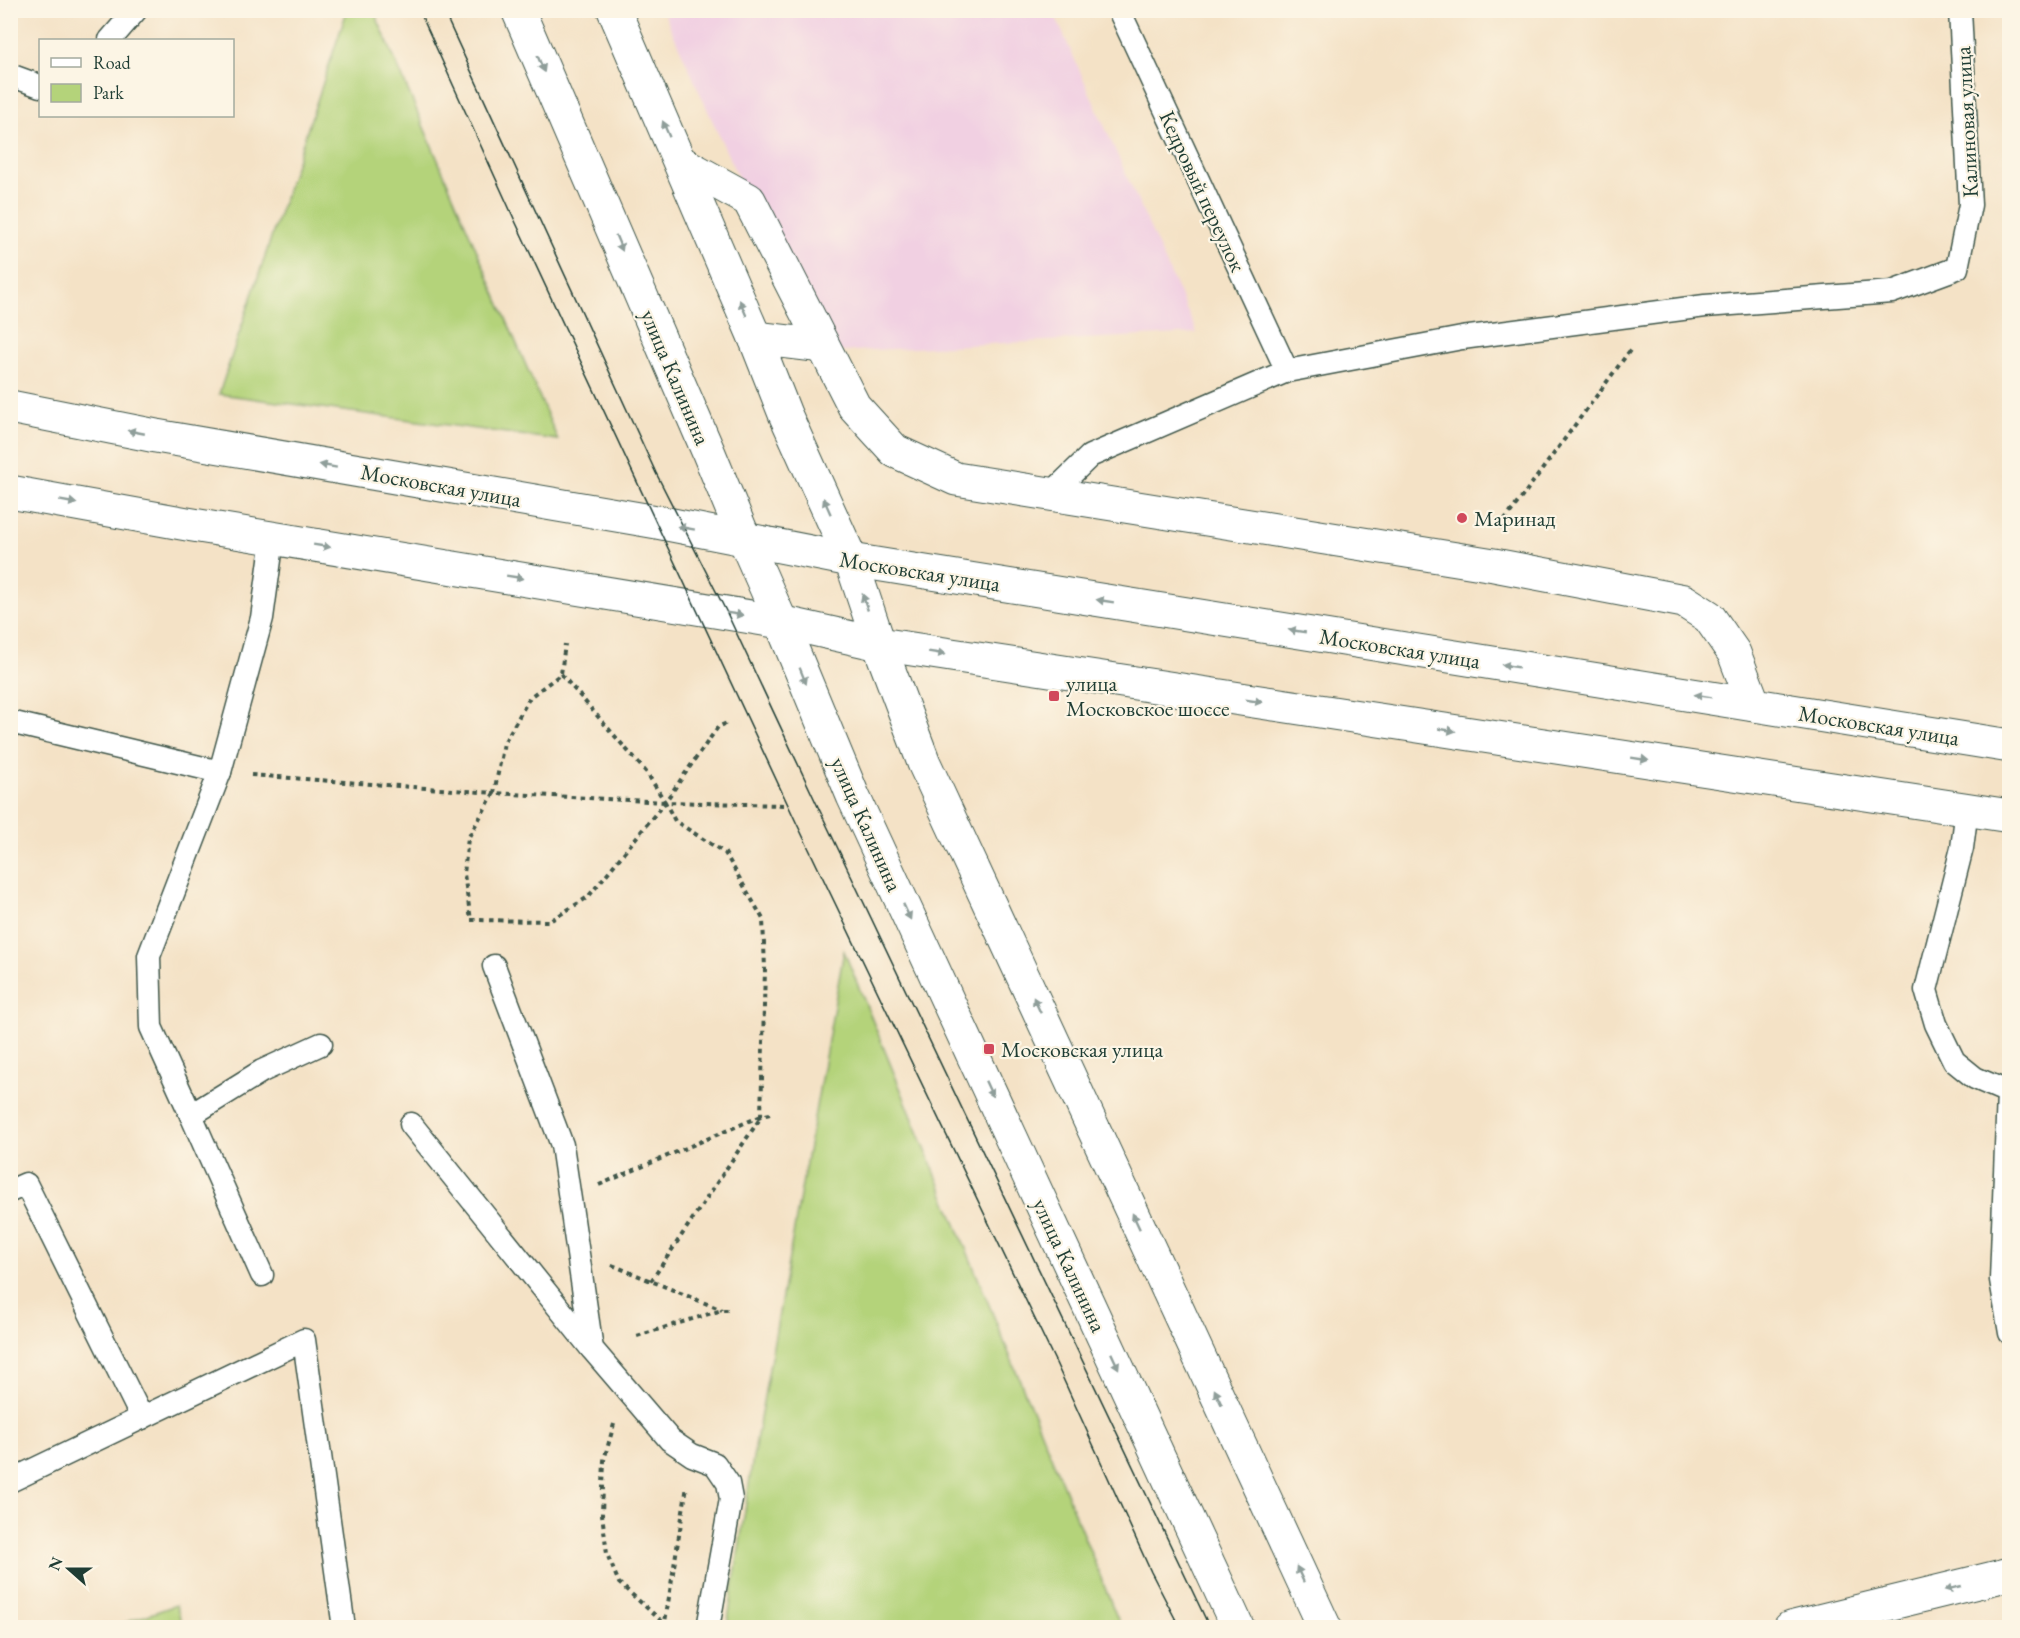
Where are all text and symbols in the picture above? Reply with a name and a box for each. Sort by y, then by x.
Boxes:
legend [39,39,234,117]
street label: Калиновая улица [1948,45,1985,198]
text: Road [93,51,132,74]
one-way arrow [536,56,546,74]
text: Park [93,81,124,104]
street label: Кедровый переулок [1153,106,1253,277]
one-way arrow [661,120,670,137]
one-way arrow [614,235,623,252]
one-way arrow [737,299,747,317]
street label: улица Калинина [634,305,717,450]
one-way arrow [127,427,146,436]
street label: Московская улица [358,457,524,514]
one-way arrow [319,461,338,470]
one-way arrow [59,498,78,507]
one-way arrow [823,498,832,515]
place label: Маринад [1474,504,1555,533]
marker: Маринад [1455,511,1469,525]
one-way arrow [676,523,695,532]
one-way arrow [313,541,332,550]
street label: Московская улица [837,544,1003,599]
one-way arrow [506,572,525,581]
one-way arrow [860,593,869,611]
one-way arrow [1095,596,1114,605]
one-way arrow [725,610,744,619]
street label: Московская улица [1317,621,1483,676]
one-way arrow [1288,627,1307,636]
one-way arrow [927,648,946,657]
one-way arrow [1501,661,1520,670]
one-way arrow [798,667,808,685]
place label: улица Московское шоссе [1066,669,1230,723]
marker: улица Московское шоссе [1047,689,1061,703]
one-way arrow [1693,692,1712,701]
one-way arrow [1245,696,1264,705]
street label: Московская улица [1796,698,1962,753]
one-way arrow [1438,726,1457,735]
street label: улица Калинина [824,752,909,896]
one-way arrow [1630,755,1649,764]
one-way arrow [902,903,912,921]
one-way arrow [1032,997,1041,1014]
place label: Московская улица [1001,1035,1164,1064]
marker: Московская улица [982,1042,996,1056]
one-way arrow [984,1080,993,1097]
street label: улица Калинина [1026,1194,1113,1337]
one-way arrow [1132,1212,1141,1229]
one-way arrow [1110,1353,1119,1370]
one-way arrow [1213,1388,1223,1406]
north arrow [39,1539,99,1599]
text: N [43,1554,68,1574]
one-way arrow [1295,1565,1305,1583]
one-way arrow [1943,1583,1962,1593]

